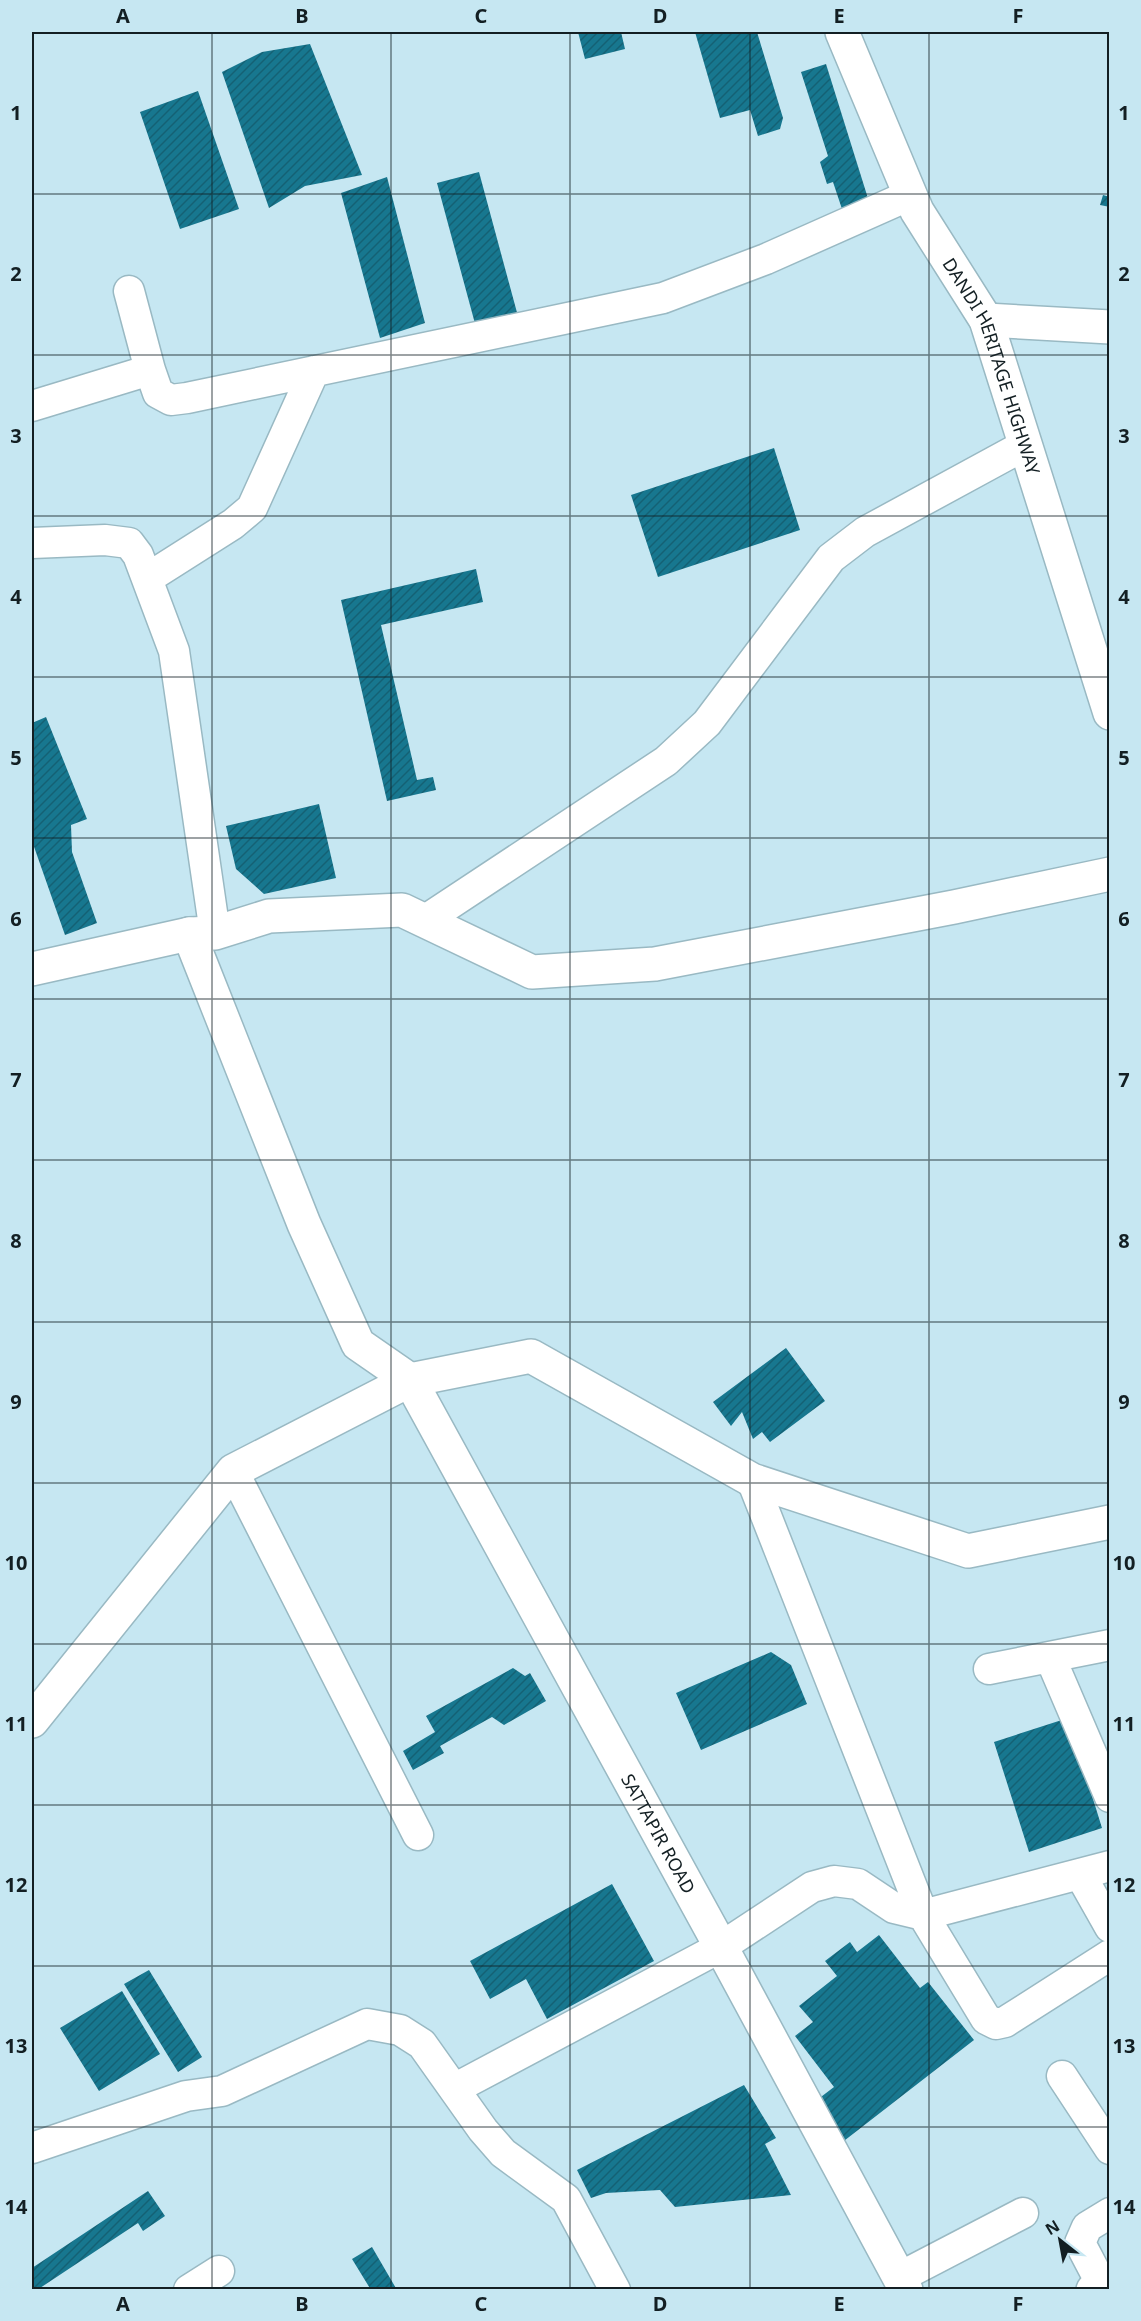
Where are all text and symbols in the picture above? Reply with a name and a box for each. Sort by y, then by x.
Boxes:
text: A [116,2,130,29]
text: B [295,2,309,29]
text: C [475,2,488,29]
text: D [653,2,667,29]
text: E [833,2,845,29]
text: F [1013,2,1023,29]
text: 1 [10,99,22,126]
text: 1 [1118,99,1130,126]
street label: DANDI HERITAGE HIGHWAY [938,253,1046,478]
text: 2 [10,260,22,287]
text: 2 [1118,260,1130,287]
text: 3 [10,422,22,449]
text: 3 [1118,422,1130,449]
text: 4 [10,583,22,610]
text: 4 [1118,583,1130,610]
text: 5 [10,744,22,771]
text: 5 [1118,744,1130,771]
text: 6 [10,905,22,932]
text: 6 [1118,905,1130,932]
text: 7 [10,1066,22,1093]
text: 7 [1118,1066,1130,1093]
text: 8 [10,1227,22,1254]
text: 8 [1118,1227,1130,1254]
text: 9 [10,1388,22,1415]
text: 9 [1118,1388,1130,1415]
text: 10 [5,1549,27,1576]
text: 10 [1113,1549,1135,1576]
text: 11 [5,1710,27,1737]
text: 11 [1113,1710,1135,1737]
street label: SATTAPIR ROAD [616,1769,701,1898]
text: 12 [5,1871,27,1898]
text: 12 [1113,1871,1135,1898]
text: 13 [5,2032,27,2059]
text: 13 [1113,2032,1135,2059]
text: 14 [5,2193,28,2220]
text: 14 [1113,2193,1136,2220]
north arrow [1030,2210,1090,2270]
text: N [1041,2214,1064,2240]
text: A [116,2290,130,2317]
text: B [295,2290,309,2317]
text: C [475,2290,488,2317]
text: D [653,2290,667,2317]
text: E [833,2290,845,2317]
text: F [1013,2290,1023,2317]

